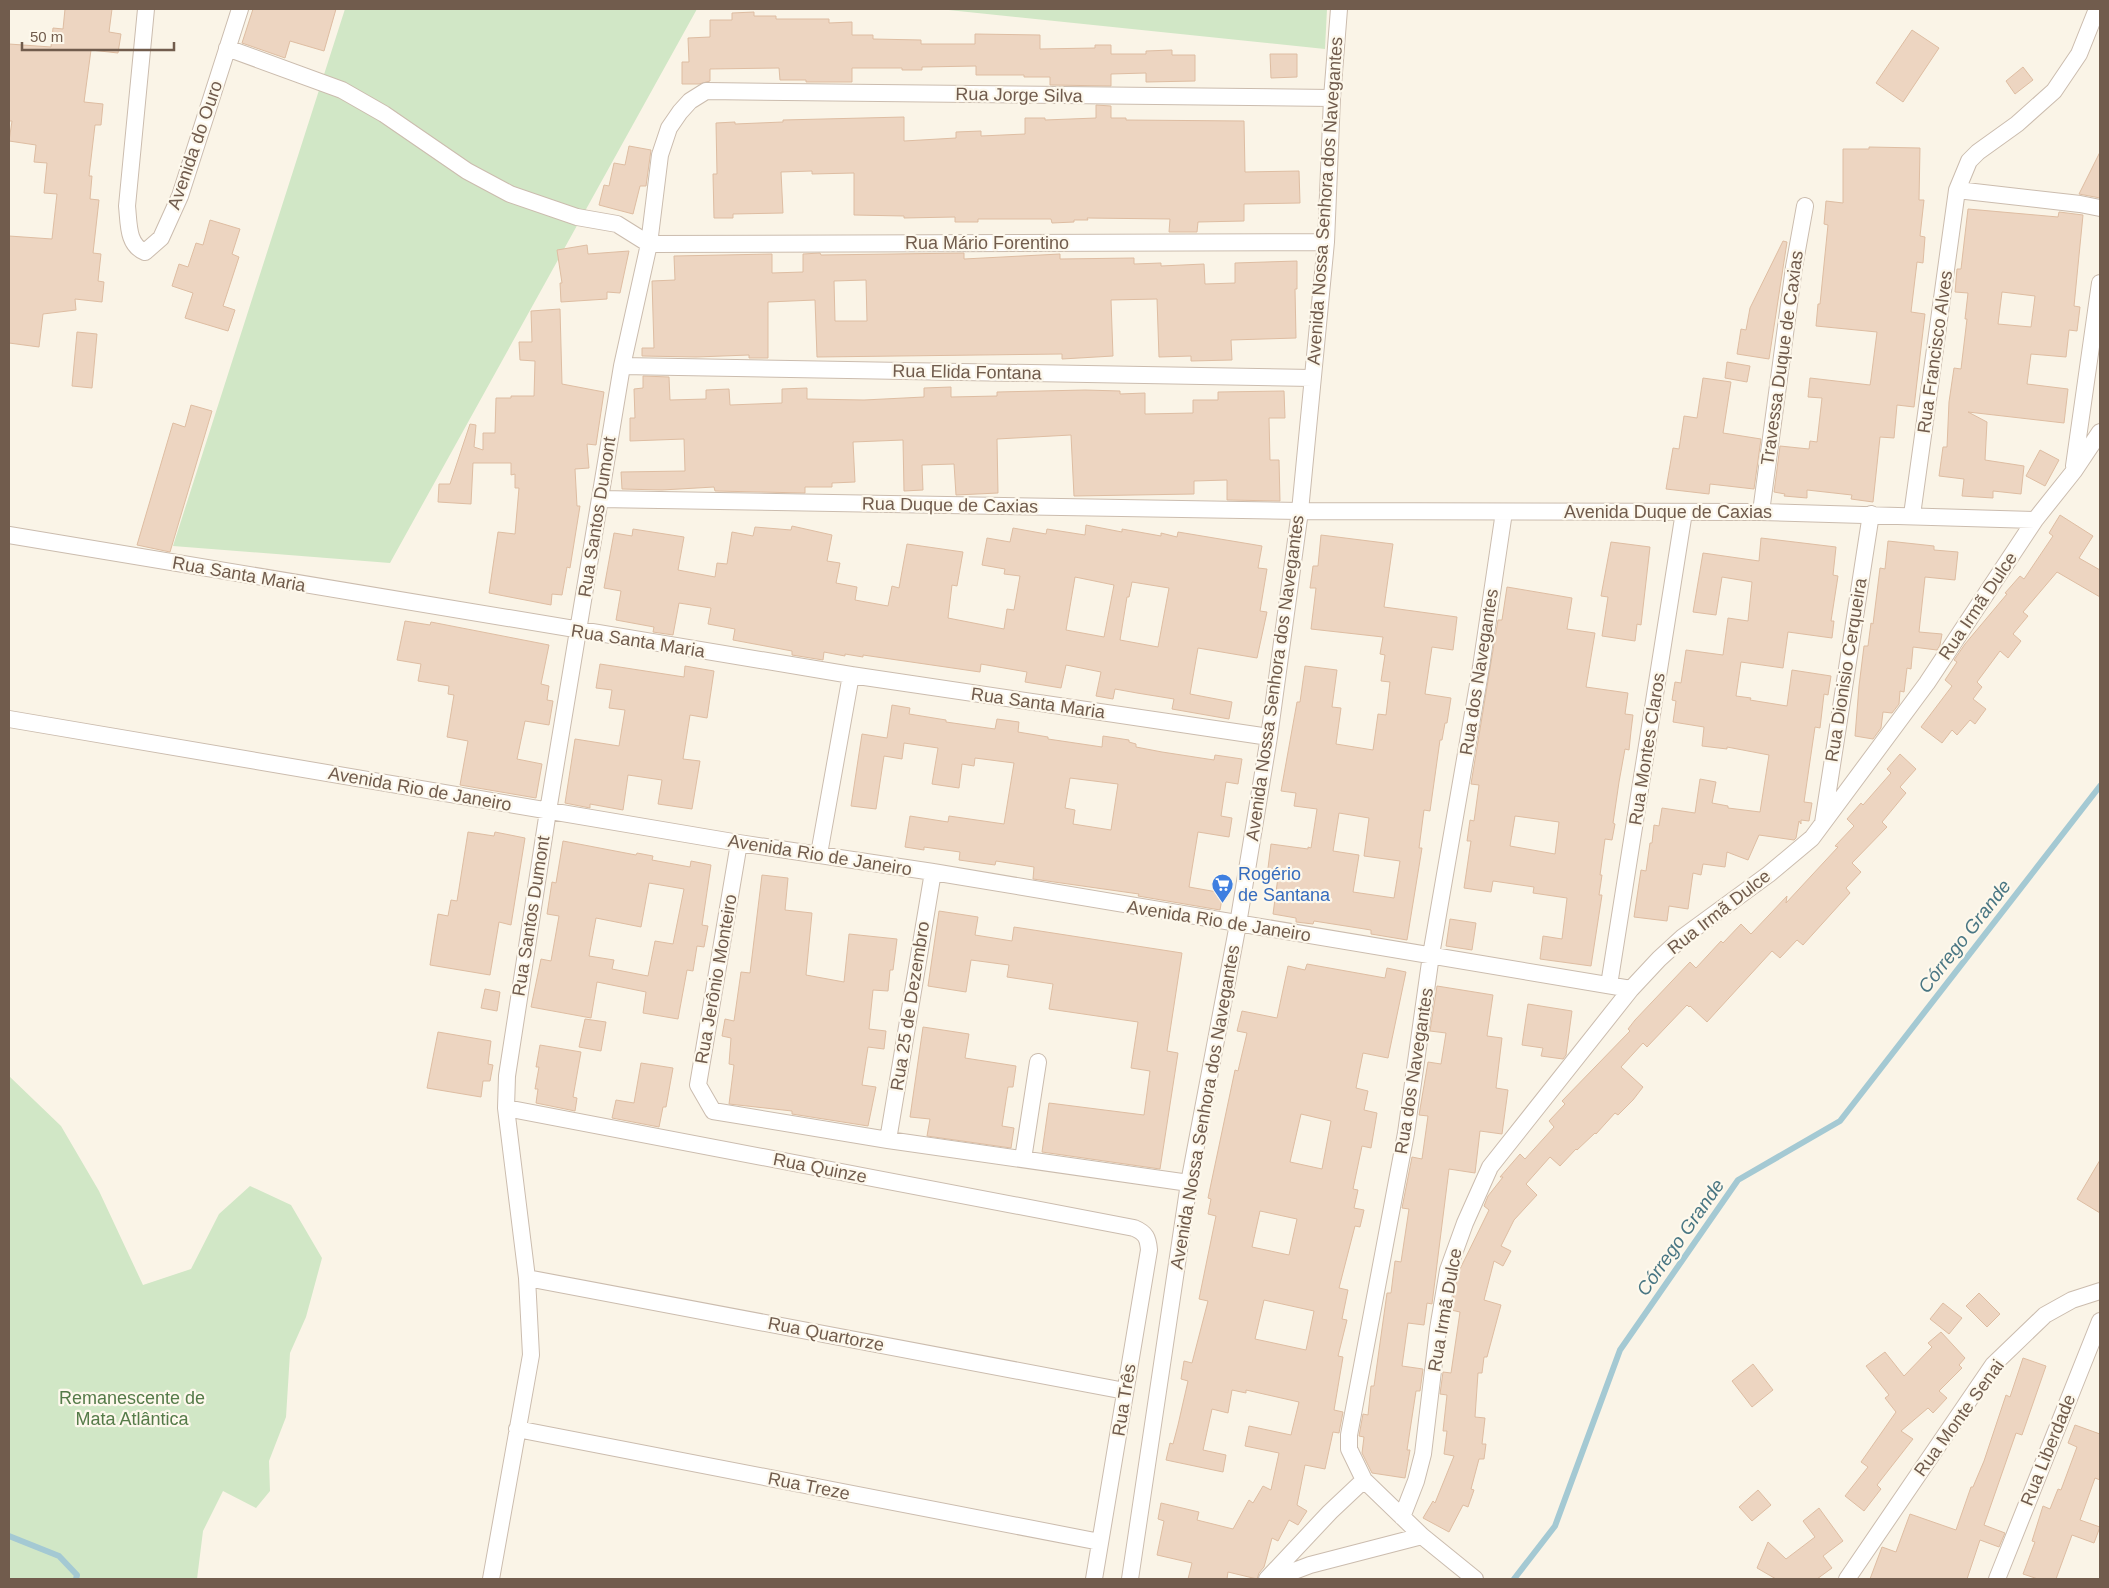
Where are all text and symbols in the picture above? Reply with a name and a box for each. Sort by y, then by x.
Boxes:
scale bar [22,20,175,52]
text: 50 m [30,28,63,45]
street label: Avenida Nossa Senhora dos Navegantes [1304,36,1346,366]
street label: Avenida do Ouro [164,78,226,212]
street label: Rua Jorge Silva [955,84,1084,106]
street label: Rua Mário Forentino [905,233,1069,253]
street label: Travessa Duque de Caxias [1757,249,1807,467]
street label: Rua Francisco Alves [1914,269,1956,435]
street label: Rua Elida Fontana [892,361,1043,383]
street label: Rua Santos Dumont [574,435,620,599]
street label: Rua Duque de Caxias [862,493,1038,517]
street label: Avenida Duque de Caxias [1564,502,1772,522]
street label: Avenida Nossa Senhora dos Navegantes [1242,514,1308,842]
street label: Rua Irmã Dulce [1935,549,2021,663]
street label: Rua Santa Maria [171,552,308,596]
street label: Rua Dionisio Cerqueira [1822,576,1871,763]
street label: Rua dos Navegantes [1456,587,1502,757]
street label: Rua Santa Maria [570,621,707,662]
street label: Rua Montes Claros [1625,671,1669,827]
street label: Rua Santa Maria [970,684,1107,722]
street label: Avenida Rio de Janeiro [327,763,513,815]
street label: Avenida Rio de Janeiro [727,831,913,879]
street label: Rua Santos Dumont [508,834,554,998]
place label: Rogério de Santana [1238,864,1331,905]
street label: Rua Irmã Dulce [1664,866,1774,958]
supermarket icon: Rogério de Santana [1210,872,1234,903]
water label: Córrego Grande [1914,876,2015,997]
street label: Rua Jerônio Monteiro [691,893,741,1065]
street label: Avenida Rio de Janeiro [1126,897,1312,945]
street label: Rua 25 de Dezembro [887,920,933,1092]
street label: Avenida Nossa Senhora dos Navegantes [1167,943,1243,1271]
street label: Rua dos Navegantes [1391,986,1437,1156]
street label: Rua Quinze [771,1149,869,1187]
water label: Córrego Grande [1632,1175,1728,1300]
street label: Rua Irmã Dulce [1424,1247,1466,1373]
street label: Rua Quartorze [766,1313,886,1355]
street label: Rua Monte Senai [1910,1356,2008,1480]
street label: Rua Três [1108,1362,1140,1438]
park label: Remanescente de Mata Atlântica [59,1388,205,1429]
street label: Rua Liberdade [2017,1392,2079,1508]
street label: Rua Treze [766,1468,852,1504]

